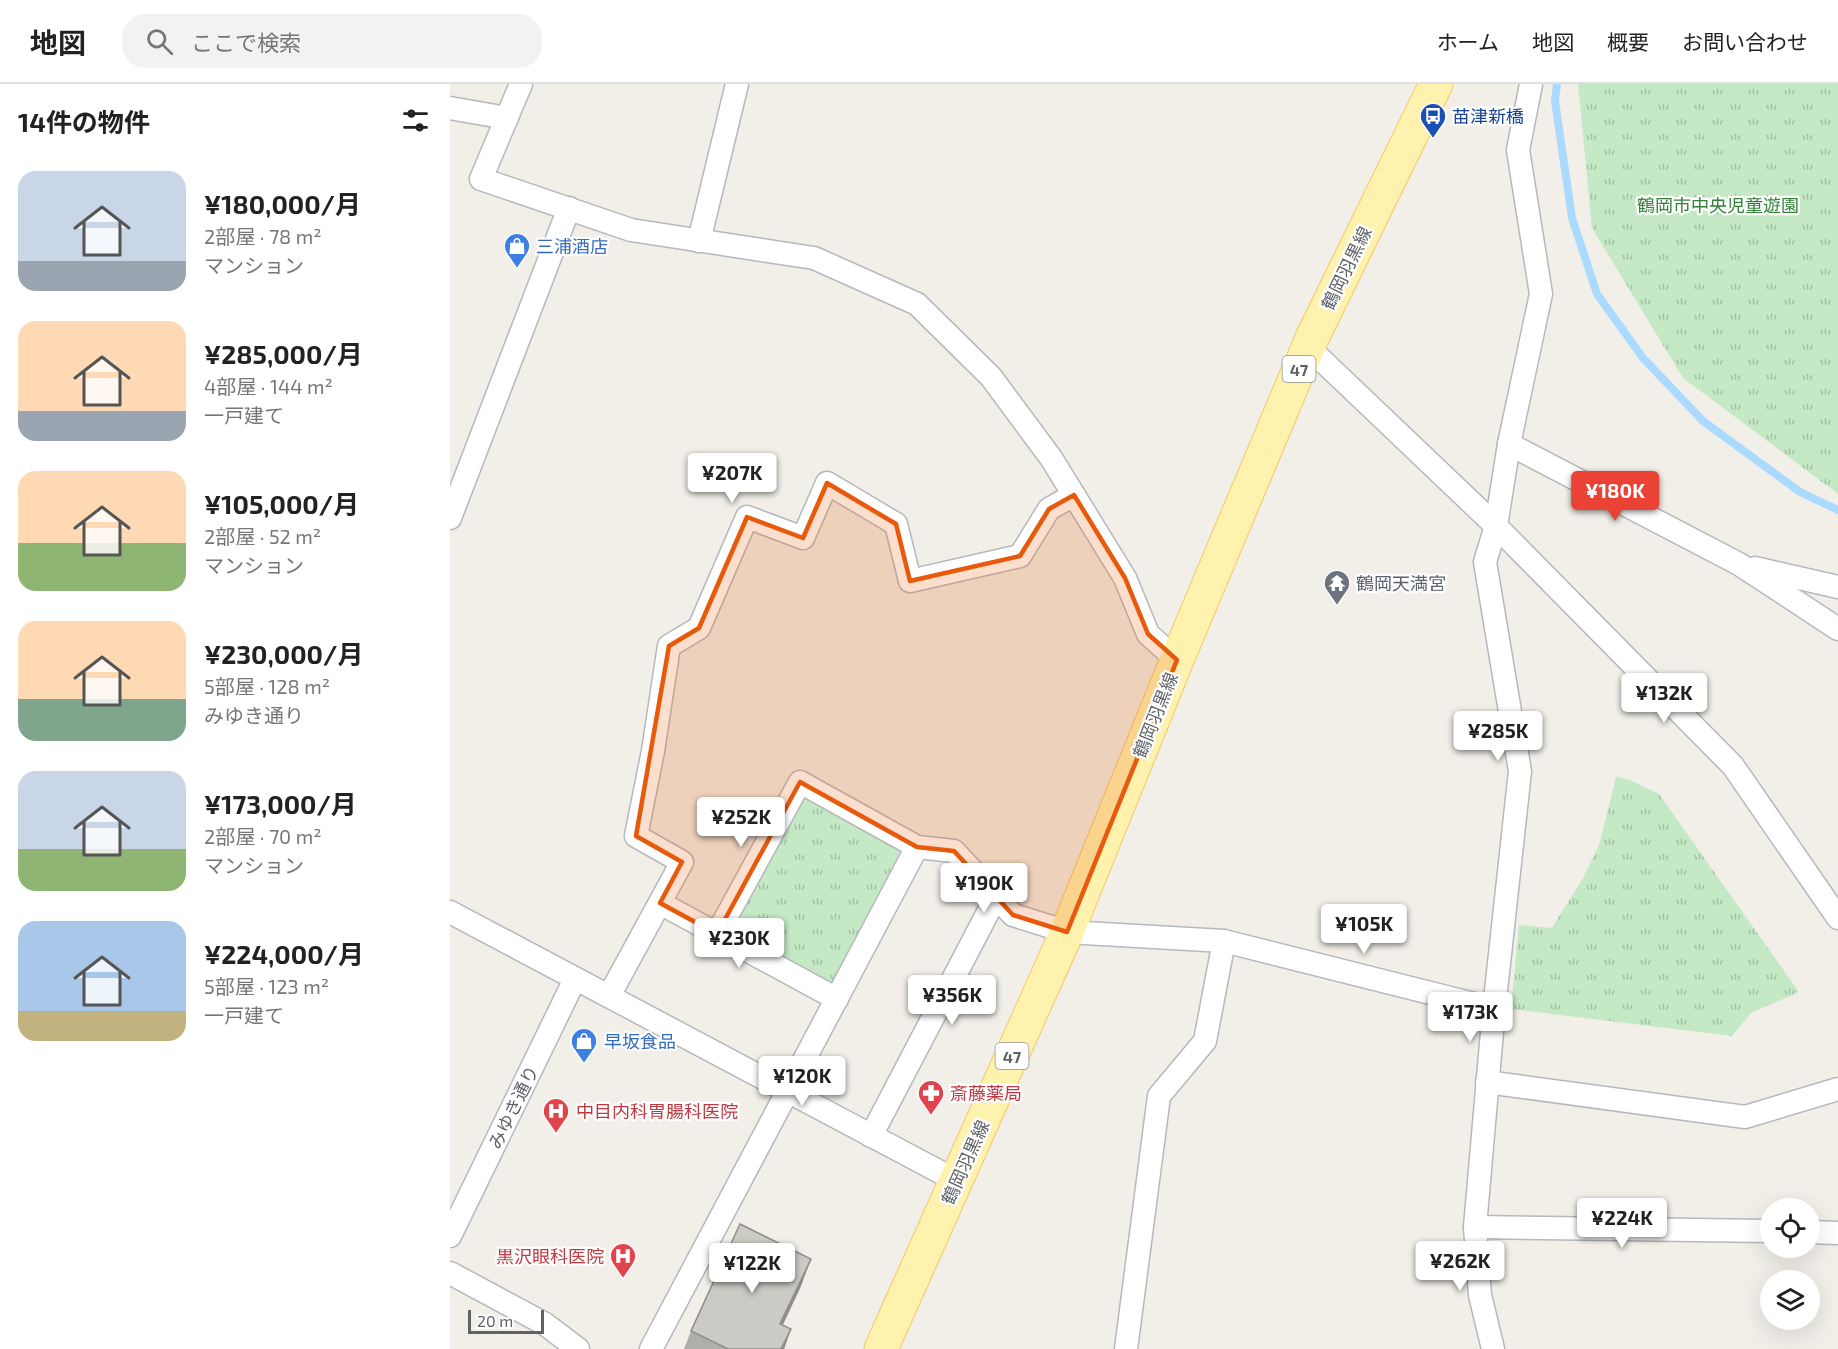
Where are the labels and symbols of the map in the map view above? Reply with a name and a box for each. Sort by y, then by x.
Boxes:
bus stop icon: 苗津新橋 [1418,101,1448,139]
place label: 苗津新橋 [1452,105,1524,127]
park label: 鶴岡市中央児童遊園 [1637,194,1799,216]
street label: 鶴岡羽黒線 [1316,223,1376,313]
shop icon: 三浦酒店 [502,231,532,269]
place label: 三浦酒店 [536,235,608,257]
road number: 47 [1282,356,1316,382]
pin: ¥207K [690,453,774,504]
pin: ¥180K [1573,471,1657,522]
temple icon: 鶴岡天満宮 [1322,568,1352,606]
place label: 鶴岡天満宮 [1356,572,1446,594]
street label: 鶴岡羽黒線 [1128,669,1182,761]
pin: ¥132K [1622,673,1706,724]
pin: ¥285K [1456,711,1540,762]
pin: ¥252K [699,797,783,848]
pin: ¥190K [942,863,1026,914]
pin: ¥105K [1322,904,1406,955]
pin: ¥230K [697,918,781,969]
pin: ¥356K [910,975,994,1026]
pin: ¥173K [1428,992,1512,1043]
shop icon: 早坂食品 [569,1026,599,1064]
place label: 早坂食品 [604,1030,676,1052]
road number: 47 [996,1043,1028,1069]
pin: ¥120K [760,1056,844,1107]
street label: みゆき通り [483,1062,543,1152]
pharmacy icon: 斎藤薬局 [916,1078,946,1116]
place label: 斎藤薬局 [950,1082,1022,1104]
hospital icon: 中目内科胃腸科医院 [541,1096,571,1134]
place label: 中目内科胃腸科医院 [576,1100,738,1122]
street label: 鶴岡羽黒線 [937,1116,993,1208]
pin: ¥224K [1580,1198,1664,1249]
hospital icon: 黒沢眼科医院 [608,1241,638,1279]
pin: ¥262K [1418,1241,1502,1292]
pin: ¥122K [710,1243,794,1294]
place label: 黒沢眼科医院 [496,1245,604,1267]
scale bar [468,1307,544,1334]

